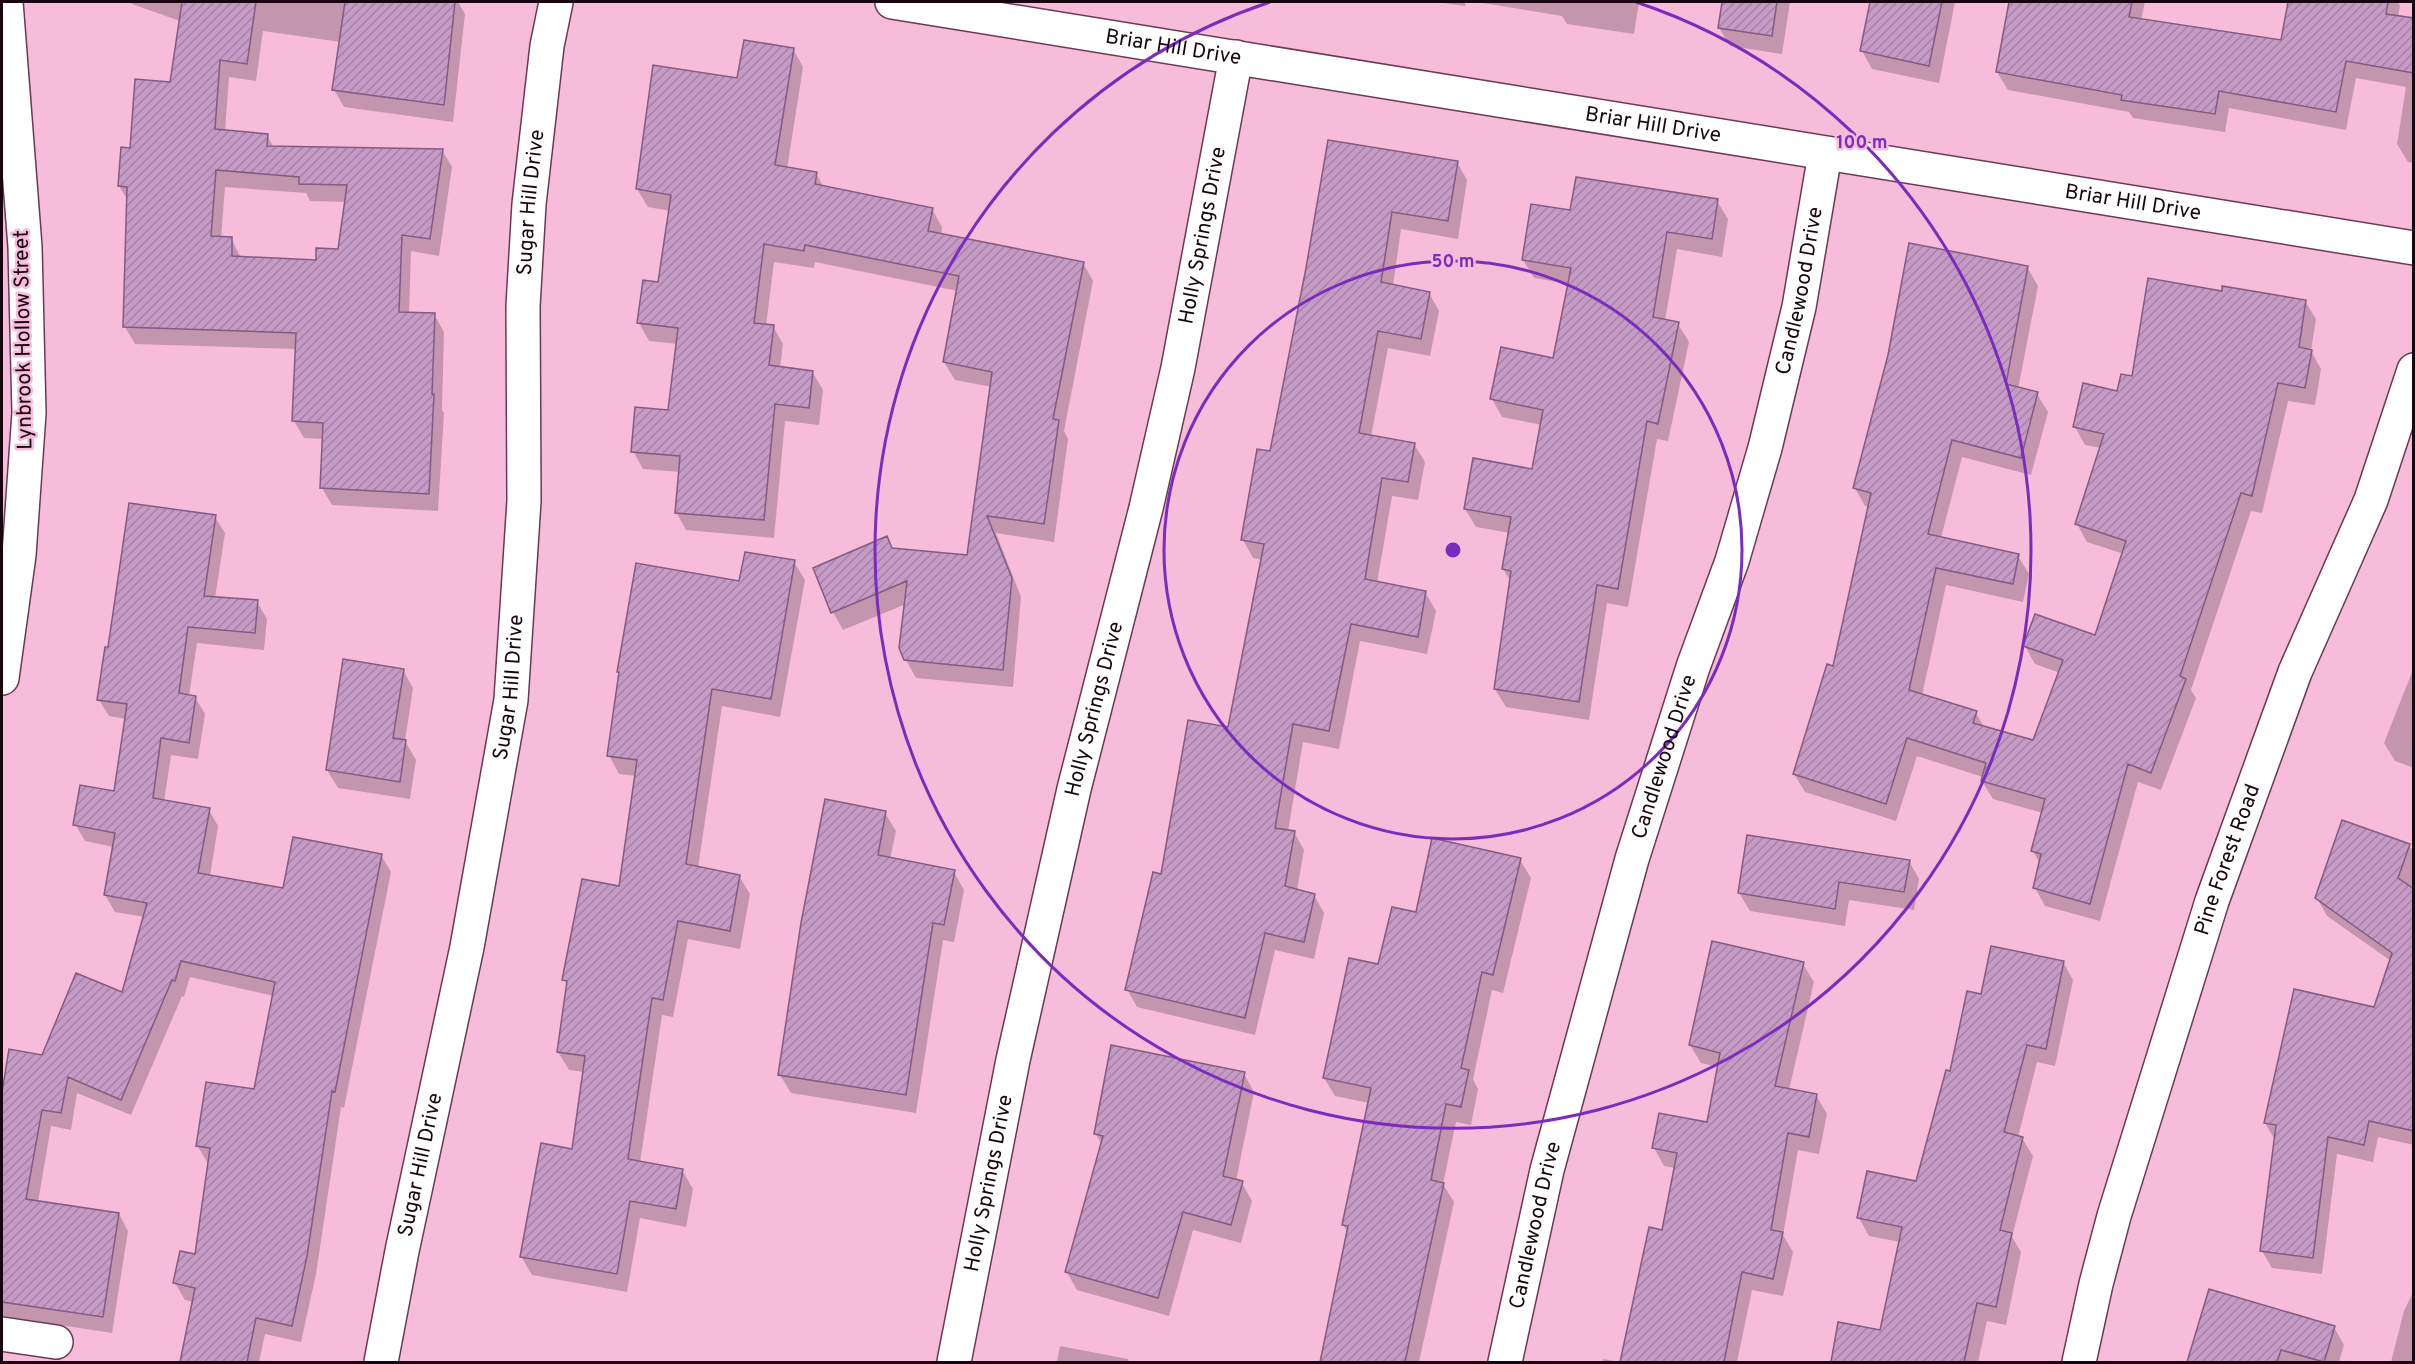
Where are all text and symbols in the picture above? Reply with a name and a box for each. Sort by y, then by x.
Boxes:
street label: Briar Hill Drive [1103,23,1243,72]
street label: Briar Hill Drive [1583,101,1723,149]
street label: Sugar Hill Drive [511,128,551,276]
text: 100 m [1836,132,1888,155]
street label: Holly Springs Drive [1173,145,1232,326]
street label: Briar Hill Drive [2063,178,2203,227]
street label: Candlewood Drive [1770,205,1829,378]
street label: Lynbrook Hollow Street [9,230,39,450]
text: 50 m [1431,251,1475,274]
centre of rings [1443,540,1463,560]
street label: Sugar Hill Drive [487,614,530,762]
street label: Holly Springs Drive [1059,619,1130,799]
street label: Candlewood Drive [1626,671,1703,843]
street label: Pine Forest Road [2189,781,2267,939]
street label: Sugar Hill Drive [392,1090,449,1239]
street label: Holly Springs Drive [958,1093,1019,1274]
street label: Candlewood Drive [1503,1139,1568,1312]

